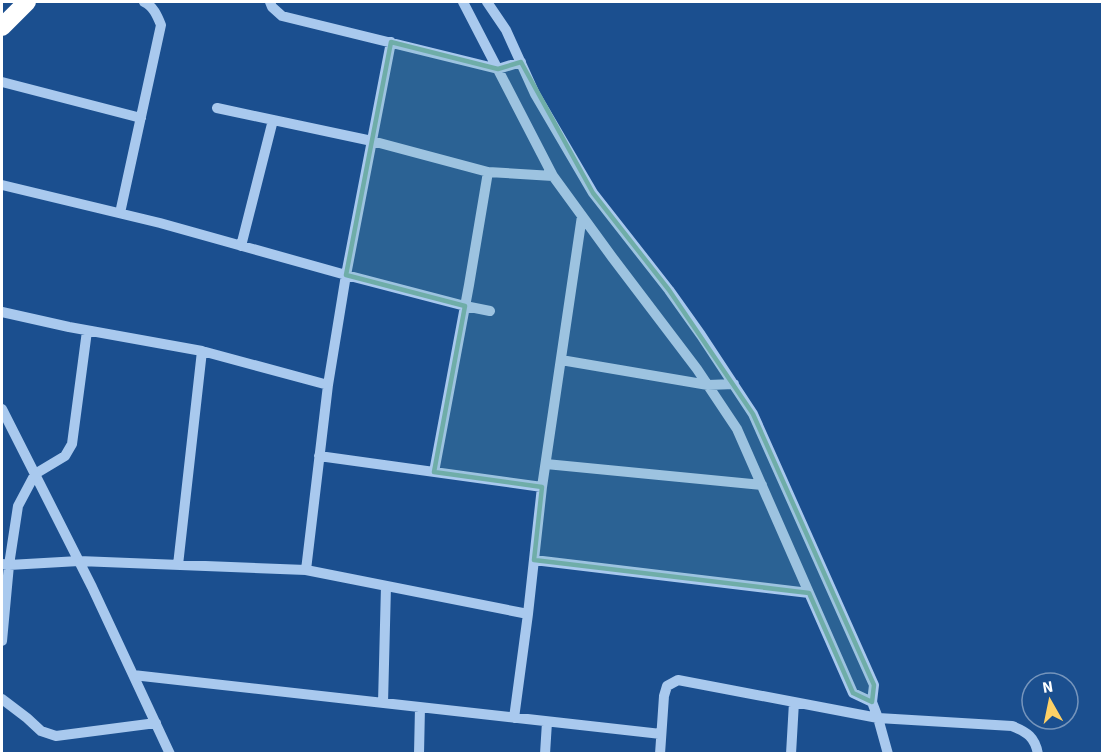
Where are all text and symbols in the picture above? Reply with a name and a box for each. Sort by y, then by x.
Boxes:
north arrow [1020,671,1080,731]
text: N [1041,675,1055,699]

